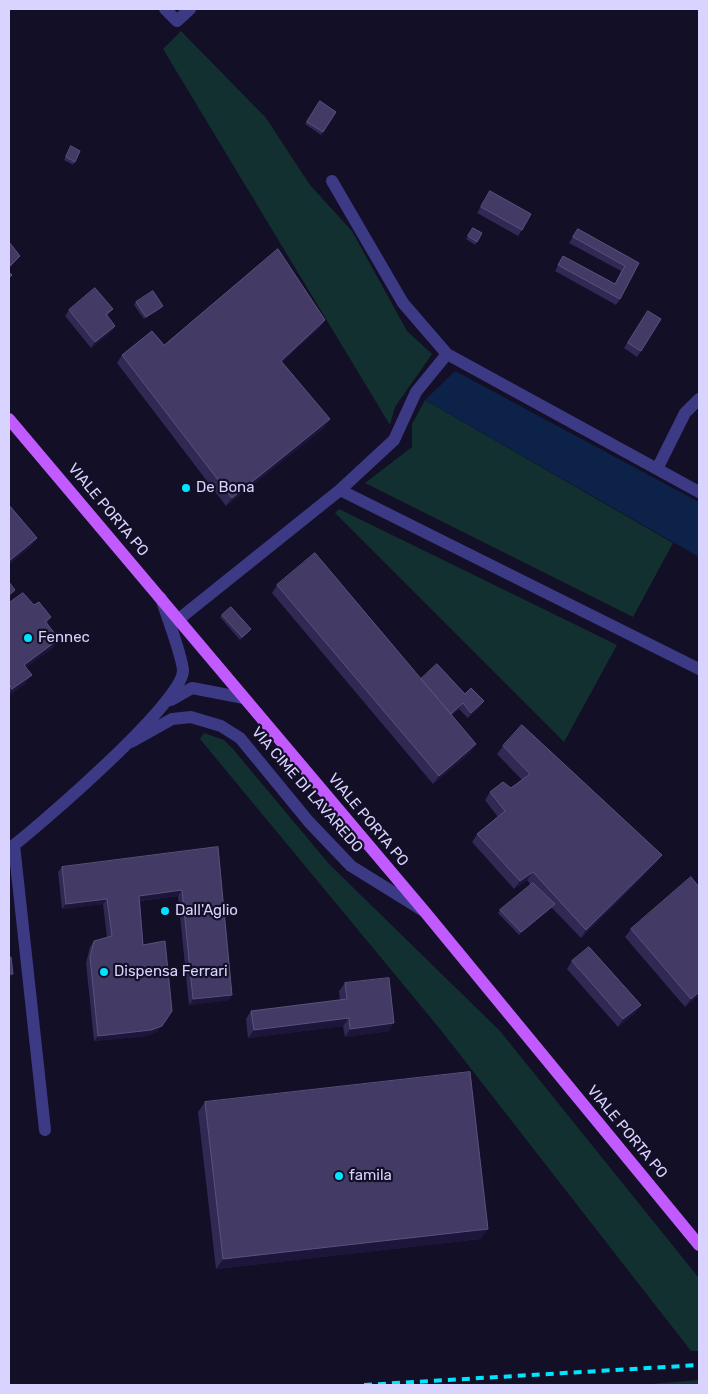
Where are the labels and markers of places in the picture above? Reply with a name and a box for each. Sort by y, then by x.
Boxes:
place label: De Bona [196,479,254,497]
marker: De Bona [180,482,192,494]
place label: Fennec [38,629,90,647]
marker: Fennec [22,632,34,644]
place label: Dall'Aglio [175,902,238,920]
marker: Dall'Aglio [159,905,171,917]
place label: Dispensa Ferrari [114,963,228,981]
marker: Dispensa Ferrari [98,966,110,978]
place label: famila [349,1167,392,1185]
marker: famila [333,1170,345,1182]

